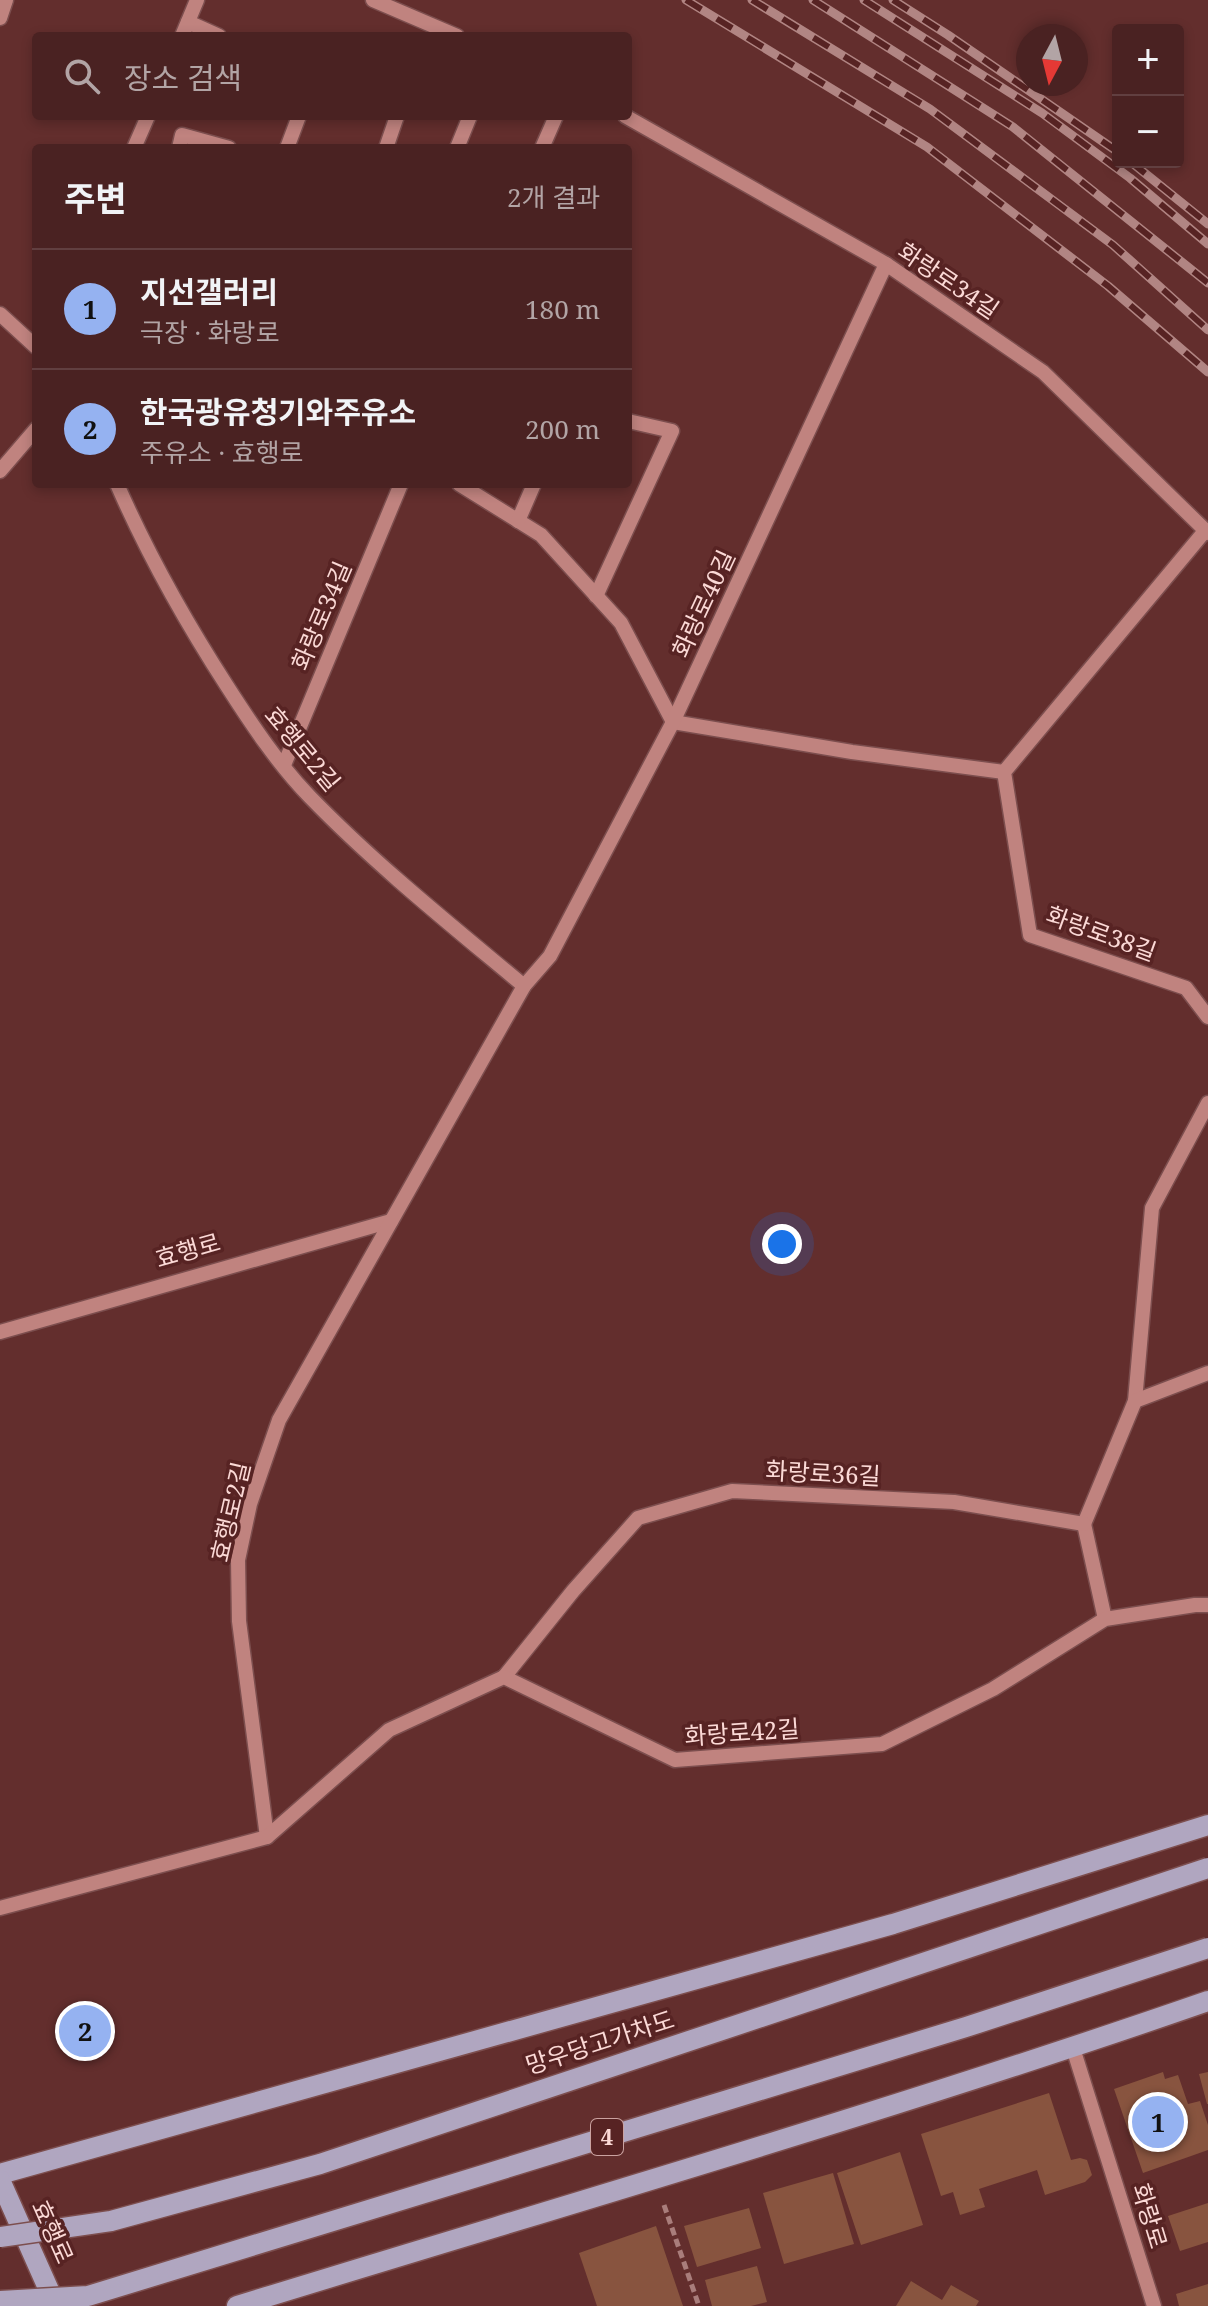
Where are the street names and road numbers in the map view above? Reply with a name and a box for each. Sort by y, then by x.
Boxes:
street label: 화랑로34길 [892,234,1006,326]
street label: 화랑로40길 [663,544,742,663]
street label: 화랑로34길 [283,556,358,675]
street label: 효행로2길 [258,698,348,798]
street label: 화랑로38길 [1042,897,1161,968]
street label: 효행로 [151,1225,224,1275]
street label: 화랑로36길 [765,1453,881,1492]
street label: 효행로2길 [202,1458,257,1565]
street label: 화랑로42길 [683,1711,800,1752]
street label: 망우당고가차도 [521,2002,678,2081]
road number: 4 [591,2119,623,2155]
street label: 화랑로 [1125,2179,1176,2252]
street label: 효행로 [25,2194,82,2268]

